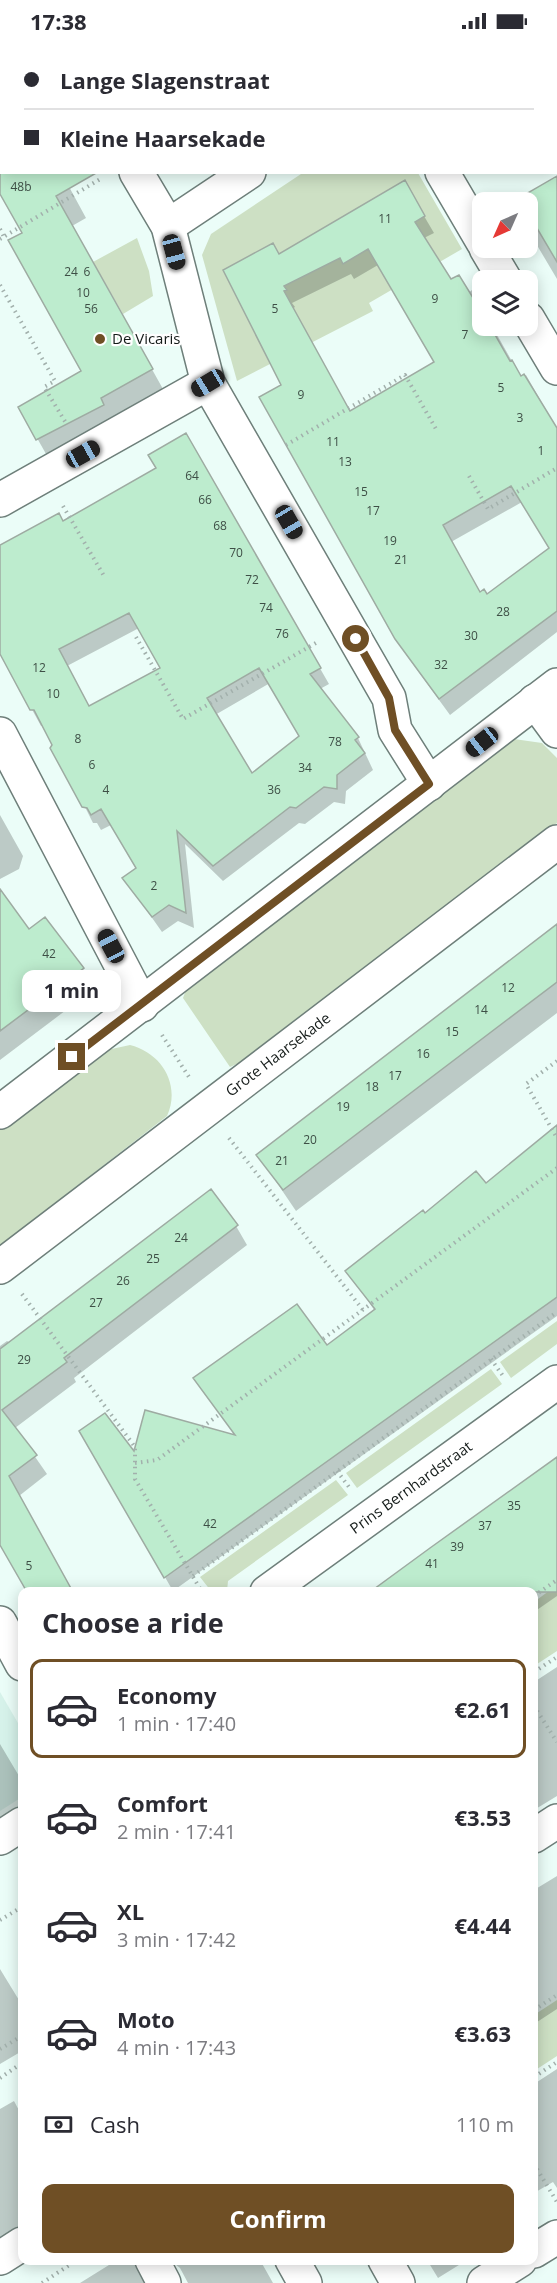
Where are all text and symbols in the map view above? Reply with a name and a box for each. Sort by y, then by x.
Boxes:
text: 17:38 [30,6,87,36]
text: Lange Slagenstraat [60,65,270,95]
text: Kleine Haarsekade [60,123,265,153]
house number: 48b [10,178,32,195]
north arrow [472,192,538,258]
map controls [472,192,538,336]
house number: 11 [378,210,392,227]
car [161,232,187,272]
house number: 24 [64,263,78,280]
house number: 6 [84,263,91,280]
button: layers [472,270,538,336]
house number: 10 [76,284,90,301]
house number: 9 [432,290,439,307]
house number: 56 [84,300,98,317]
house number: 5 [272,300,279,317]
house number: 7 [462,326,469,343]
place label: De Vicaris [112,328,181,348]
marker: De Vicaris [93,332,107,346]
car [188,366,228,400]
house number: 5 [498,379,505,396]
house number: 9 [298,386,305,403]
house number: 3 [517,409,524,426]
house number: 11 [326,433,340,450]
car [63,437,103,471]
house number: 1 [538,442,544,459]
house number: 13 [338,453,352,470]
house number: 64 [185,467,199,484]
house number: 15 [354,483,368,500]
house number: 66 [198,491,212,508]
car [272,502,306,542]
house number: 17 [366,502,380,519]
house number: 68 [213,517,227,534]
house number: 19 [383,532,397,549]
house number: 70 [229,544,243,561]
house number: 21 [394,551,408,568]
house number: 72 [245,571,259,588]
house number: 74 [259,599,273,616]
house number: 28 [496,603,510,620]
house number: 76 [275,625,289,642]
route start [342,625,369,652]
house number: 30 [464,627,478,644]
house number: 32 [434,656,448,673]
house number: 12 [32,659,46,676]
house number: 10 [46,685,60,702]
car [462,724,502,760]
house number: 8 [75,730,82,747]
house number: 78 [328,733,342,750]
house number: 6 [89,756,96,773]
house number: 34 [298,759,312,776]
house number: 4 [103,781,110,798]
house number: 36 [267,781,281,798]
house number: 2 [151,877,158,894]
car [95,926,127,966]
house number: 42 [42,945,56,962]
callout: 1 min [22,970,122,1012]
text: 1 min [44,977,99,1004]
house number: 12 [501,979,515,996]
house number: 14 [474,1001,488,1018]
street label: Grote Haarsekade [221,1007,334,1100]
house number: 15 [445,1023,459,1040]
route end [58,1043,85,1070]
house number: 16 [416,1045,430,1062]
house number: 17 [388,1067,402,1084]
house number: 18 [365,1078,379,1095]
house number: 19 [336,1098,350,1115]
house number: 20 [303,1131,317,1148]
house number: 21 [275,1152,289,1169]
house number: 24 [174,1229,188,1246]
house number: 25 [146,1250,160,1267]
house number: 26 [116,1272,130,1289]
house number: 27 [89,1294,103,1311]
house number: 29 [17,1351,31,1368]
street label: Prins Bernhardstraat [345,1436,476,1538]
house number: 35 [507,1497,521,1514]
house number: 42 [203,1515,217,1532]
house number: 37 [478,1517,492,1534]
house number: 39 [450,1538,464,1555]
house number: 41 [425,1555,439,1572]
house number: 5 [26,1557,33,1574]
text: Choose a ride [42,1604,224,1641]
text: Economy [117,1680,216,1710]
icon: car [45,1682,99,1736]
text: €2.61 [454,1694,511,1724]
text: 1 min · 17:40 [117,1710,236,1737]
text: Comfort [117,1788,208,1818]
icon: car [45,1790,99,1844]
text: €3.53 [454,1802,511,1832]
text: 2 min · 17:41 [117,1818,236,1845]
text: XL [117,1896,144,1926]
icon: car [45,1898,99,1952]
text: €4.44 [454,1910,511,1940]
text: 3 min · 17:42 [117,1926,236,1953]
text: Moto [117,2004,175,2034]
icon: car [45,2006,99,2060]
text: €3.63 [454,2018,511,2048]
text: 4 min · 17:43 [117,2034,236,2061]
icon: cash [42,2108,75,2141]
text: Cash [90,2109,140,2139]
text: 110 m [456,2111,514,2138]
button: Confirm [42,2184,514,2253]

